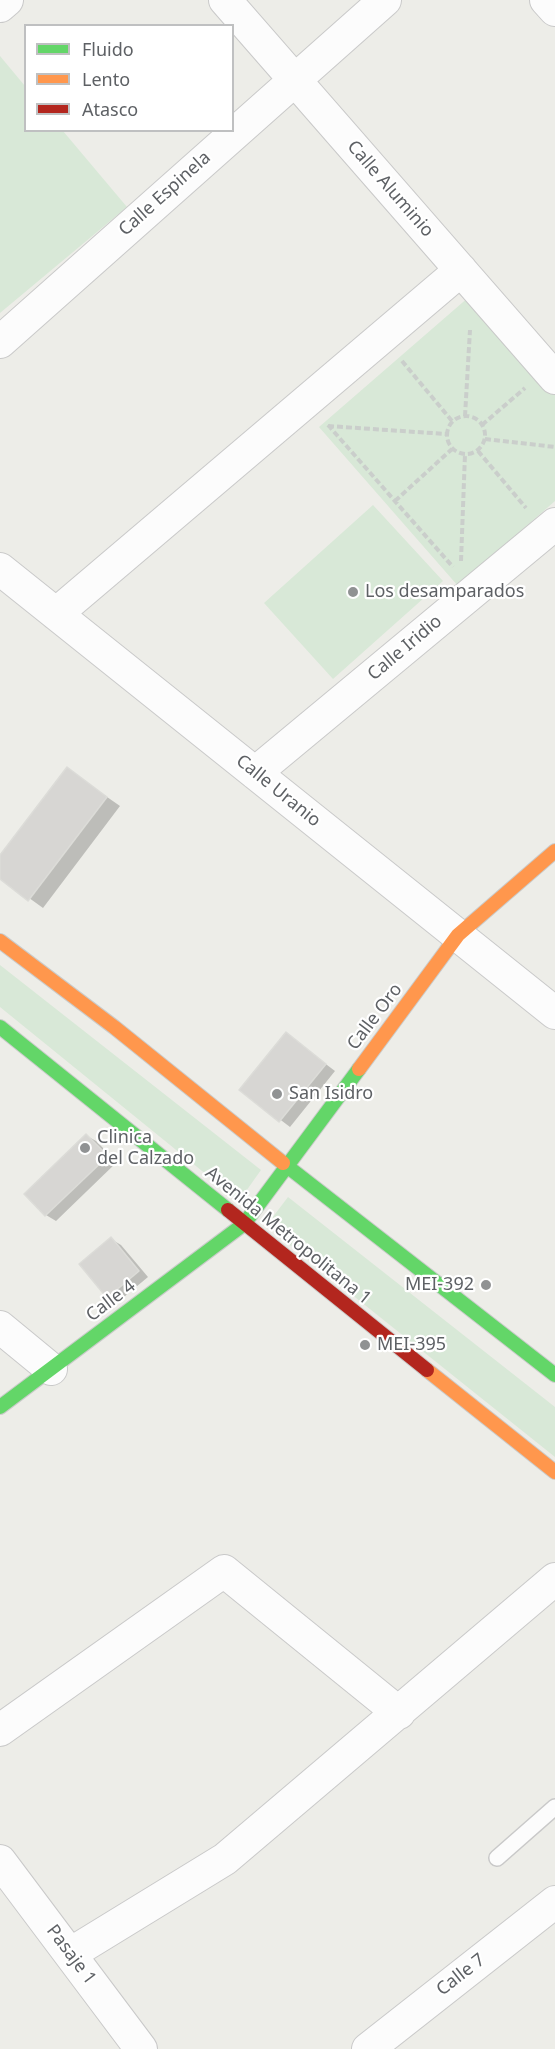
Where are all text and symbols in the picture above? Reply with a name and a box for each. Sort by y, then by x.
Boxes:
legend [24,24,234,132]
text: Fluido [82,37,134,61]
text: Lento [82,67,130,91]
text: Atasco [82,97,138,121]
street label: Calle Aluminio [342,136,438,242]
street label: Calle Espinela [115,147,215,241]
place label: Los desamparados [365,581,524,603]
marker: Los desamparados [346,585,360,599]
street label: Calle Iridio [363,611,447,685]
street label: Calle Uranio [231,750,325,832]
street label: Calle Oro [343,980,407,1054]
place label: San Isidro [289,1083,373,1105]
marker: San Isidro [270,1087,284,1101]
place label: Clinica del Calzado [97,1127,194,1170]
marker: Clinica del Calzado [78,1141,92,1155]
street label: Avenida Metropolitana 1 [201,1162,375,1310]
place label: MEI-392 [405,1274,474,1296]
street label: Calle 4 [82,1276,140,1326]
marker: MEI-392 [479,1278,493,1292]
place label: MEI-395 [377,1334,446,1356]
marker: MEI-395 [358,1338,372,1352]
street label: Pasaje 1 [41,1921,101,1989]
street label: Calle 7 [432,1949,490,2001]

